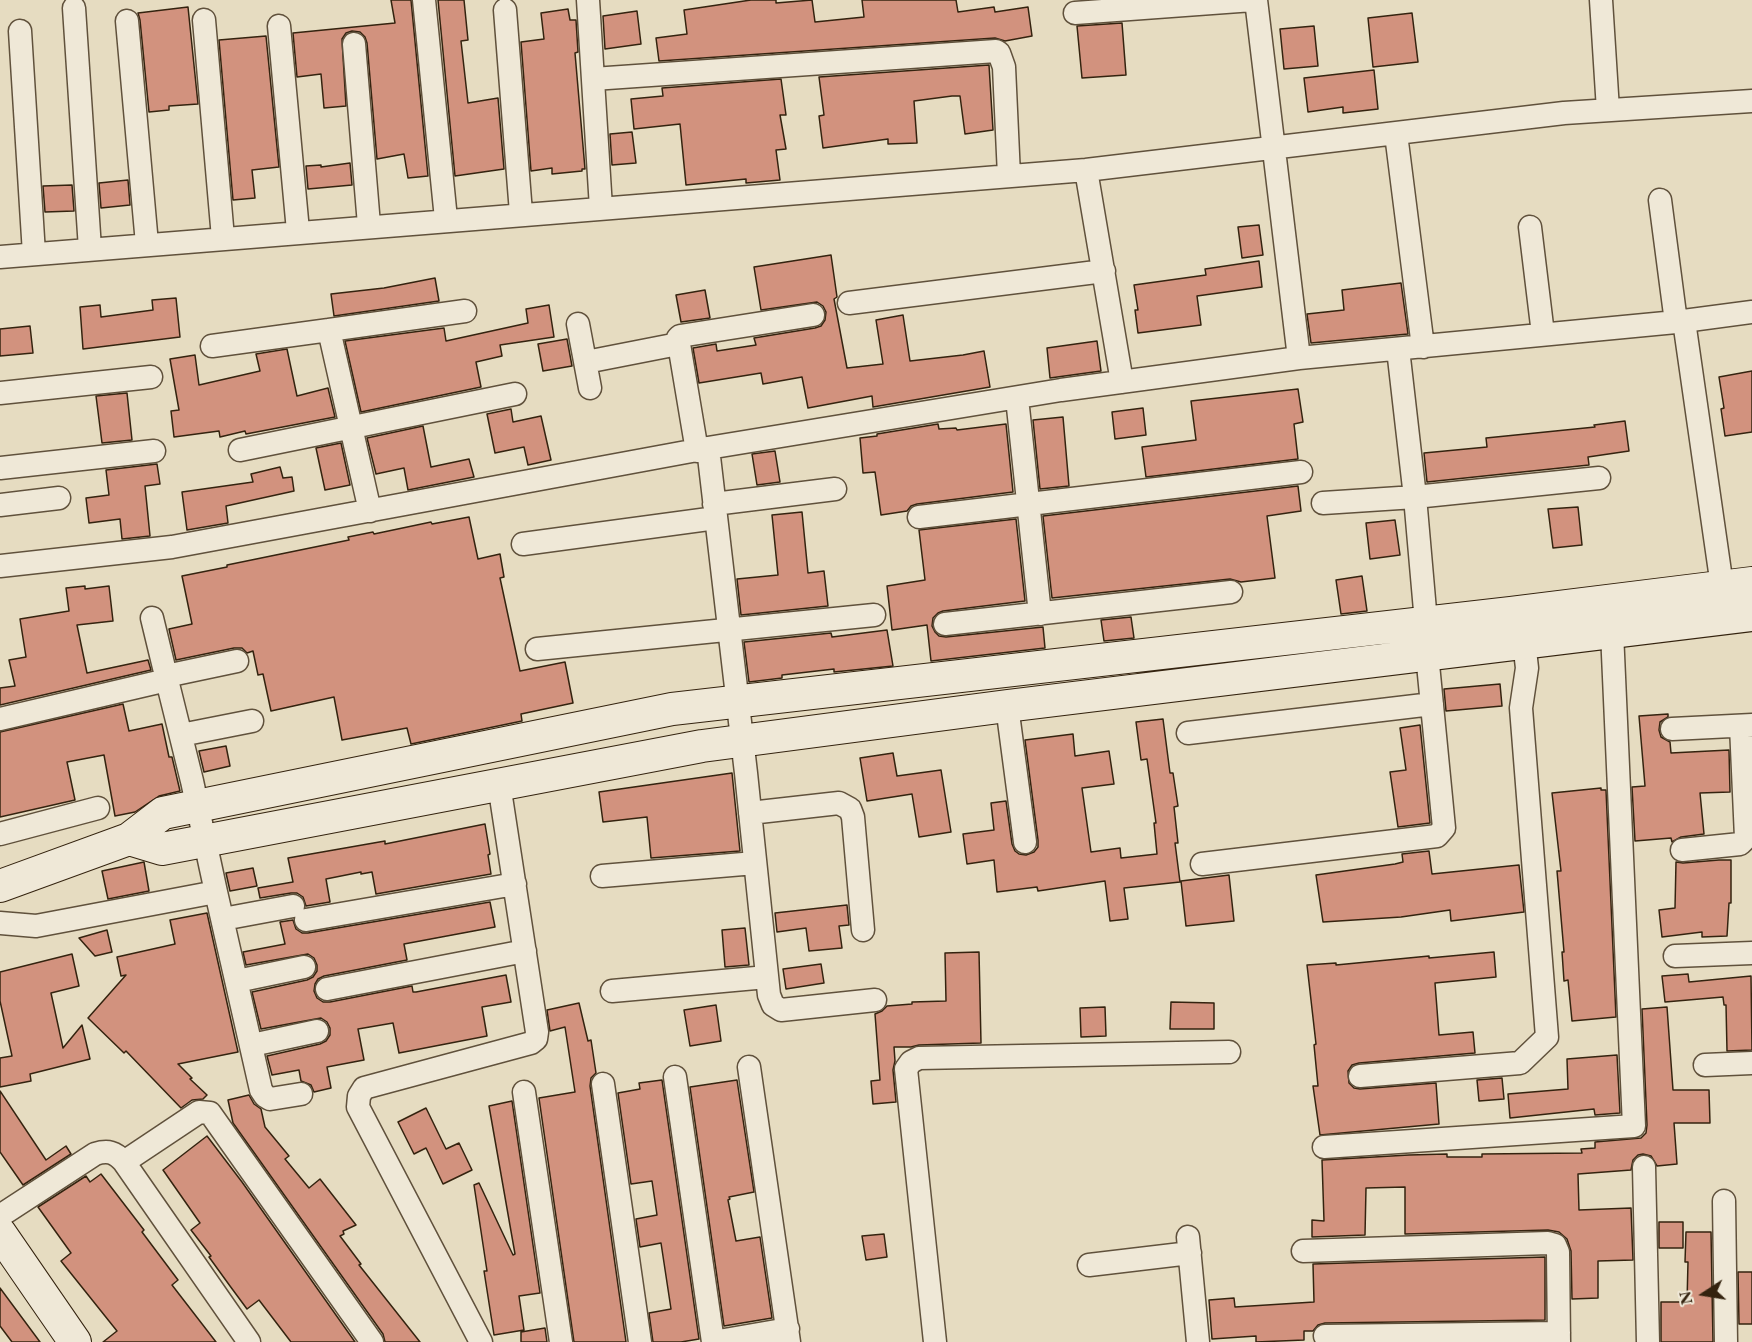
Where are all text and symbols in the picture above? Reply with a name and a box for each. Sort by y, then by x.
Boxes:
north arrow [1674,1264,1734,1324]
text: N [1674,1289,1698,1306]

